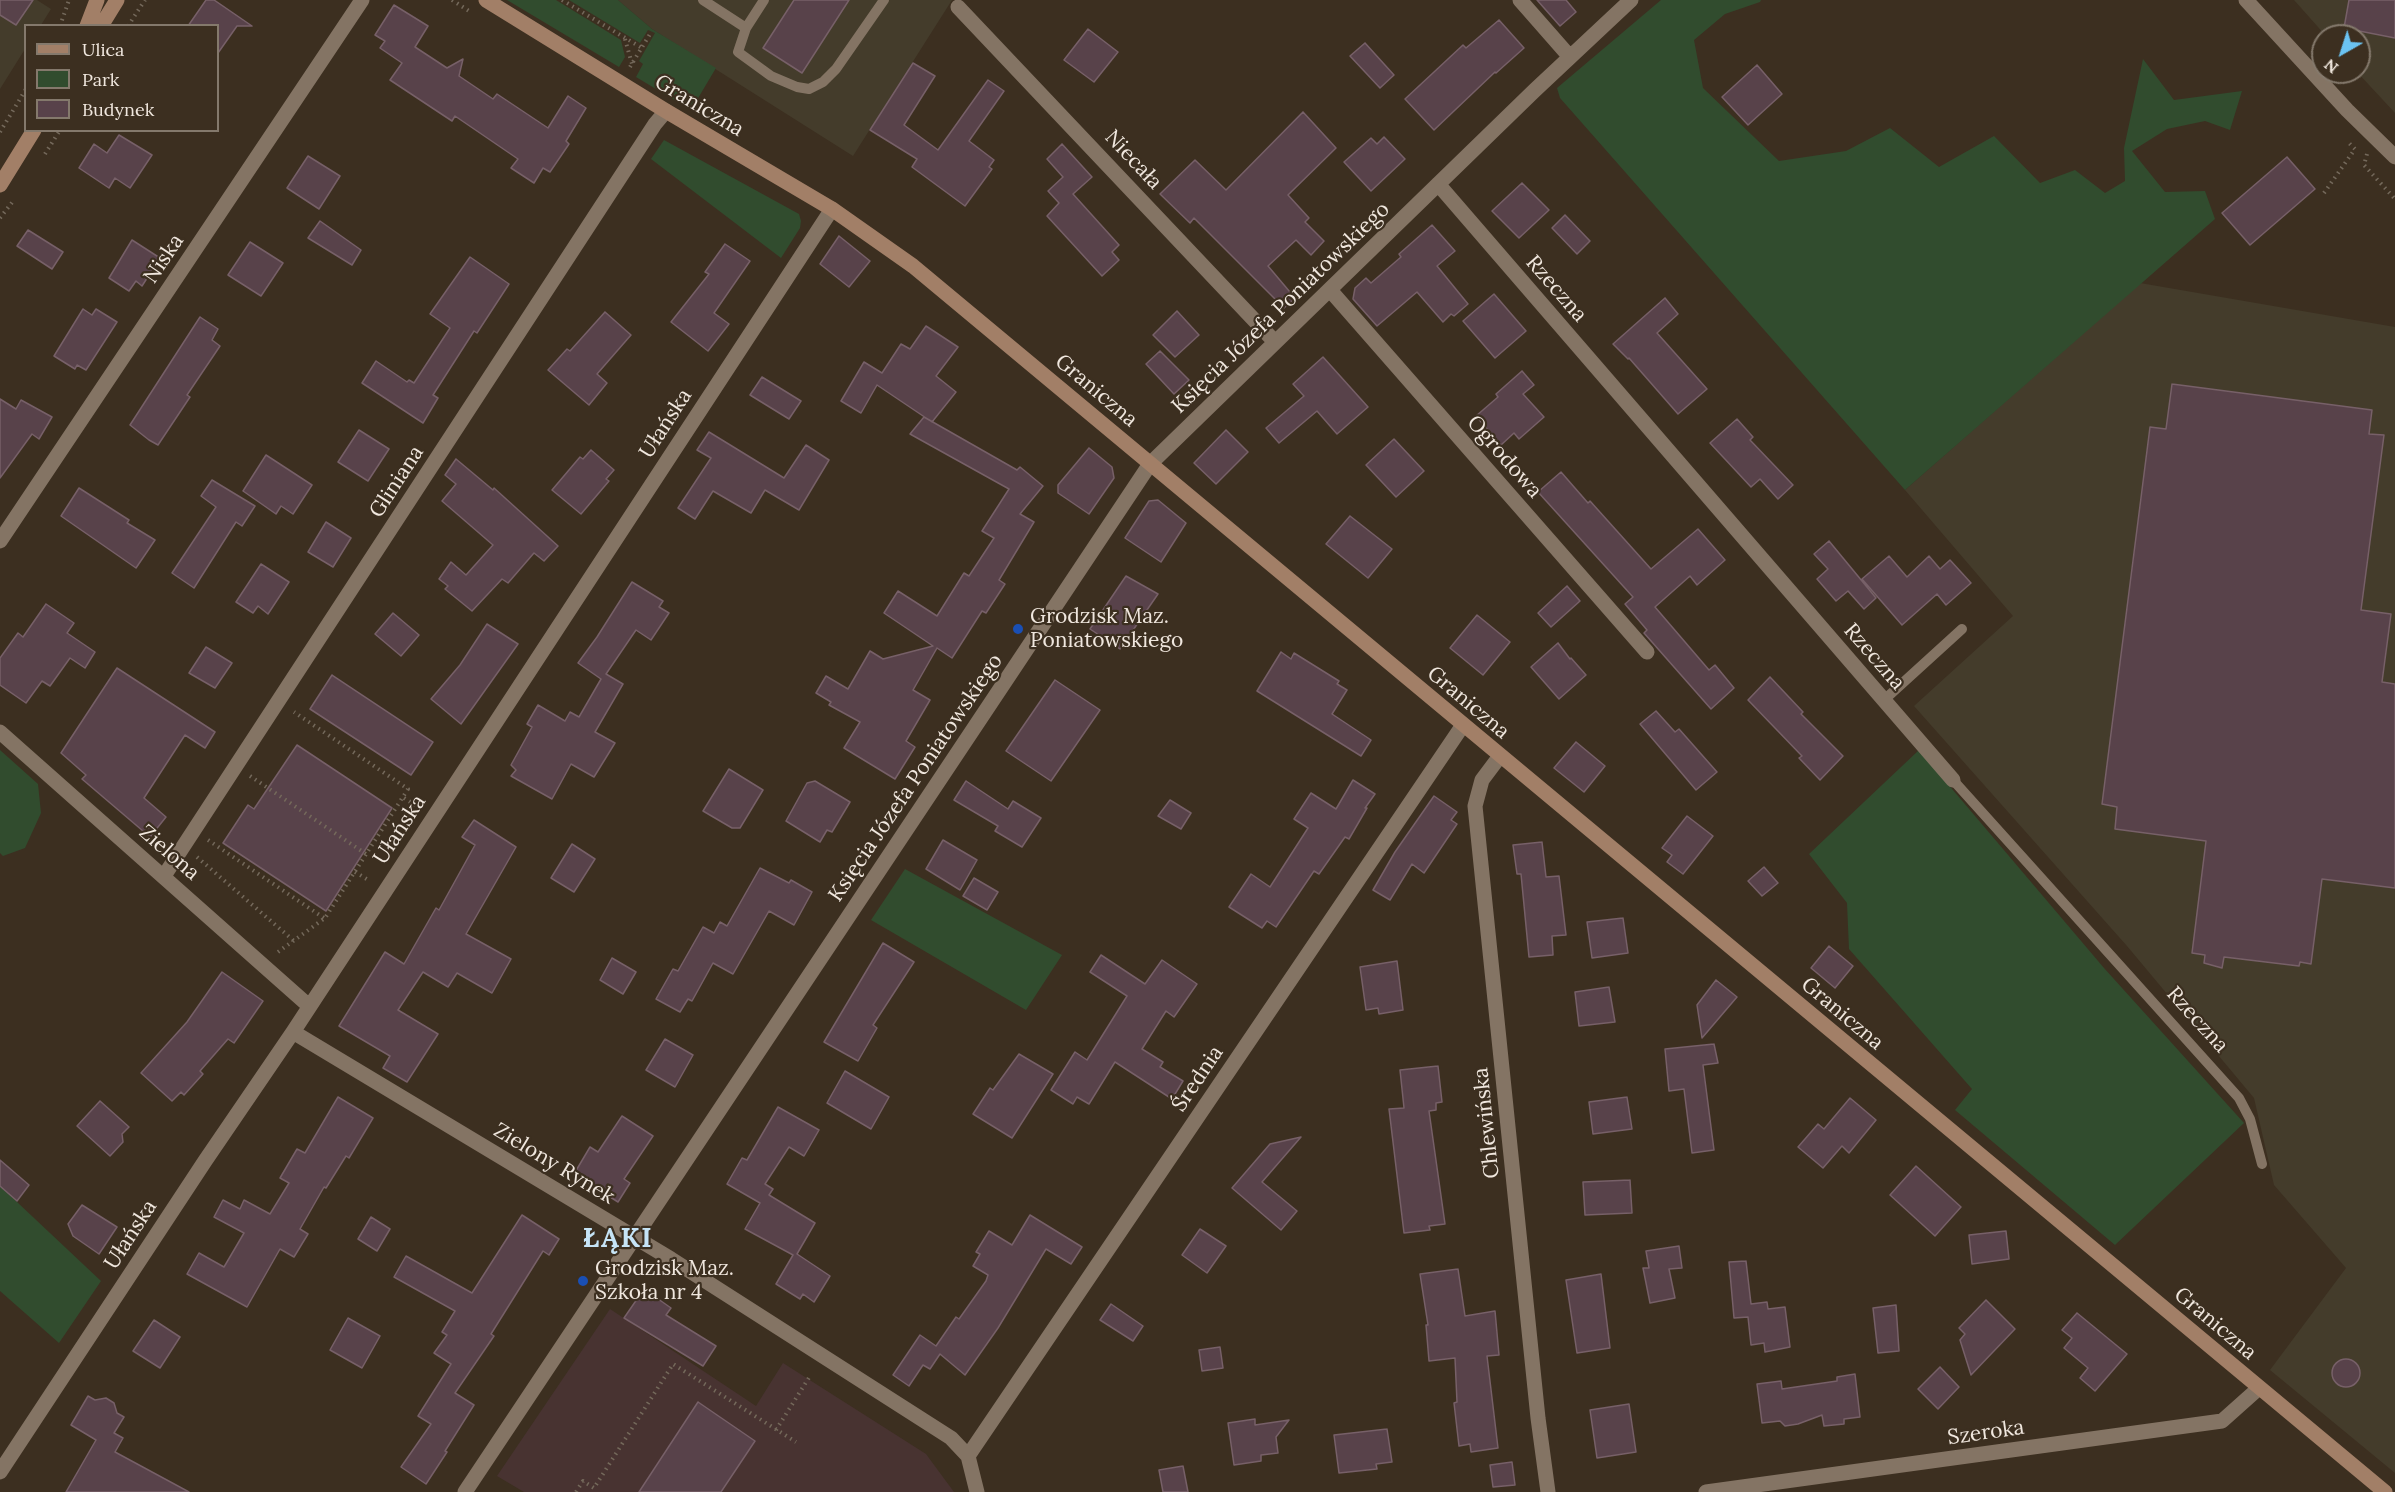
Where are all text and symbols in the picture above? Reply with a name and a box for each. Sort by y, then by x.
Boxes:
legend [24,24,219,132]
north arrow [2311,24,2371,84]
text: Ulica [82,38,124,61]
text: N [2320,55,2342,78]
text: Park [82,68,119,91]
street label: Graniczna [650,70,748,142]
text: Budynek [82,98,154,121]
street label: Niecała [1099,125,1167,195]
street label: Księcia Józefa Poniatowskiego [1167,197,1395,419]
street label: Niska [139,230,189,288]
street label: Rzeczna [1520,250,1592,328]
street label: Graniczna [1050,349,1142,433]
street label: Ułańska [634,385,698,463]
street label: Ogrodowa [1461,410,1547,504]
street label: Gliniana [364,441,430,523]
place label: Grodzisk Maz. Poniatowskiego [1030,604,1183,654]
street label: Rzeczna [1838,618,1910,696]
marker: Grodzisk Maz. Poniatowskiego [1011,622,1025,636]
street label: Księcia Józefa Poniatowskiego [824,649,1008,907]
street label: Graniczna [1422,661,1514,745]
street label: Ułańska [368,791,432,869]
street label: Zielona [134,820,204,886]
street label: Graniczna [1796,972,1888,1056]
street label: Rzeczna [2161,982,2233,1058]
street label: Średnia [1167,1041,1229,1117]
street label: Chlewińska [1469,1066,1505,1180]
street label: Zielony Rynek [489,1118,619,1210]
street label: Ułańska [99,1196,163,1274]
district label: ŁĄKI [583,1223,653,1255]
place label: Grodzisk Maz. Szkoła nr 4 [595,1256,734,1306]
marker: Grodzisk Maz. Szkoła nr 4 [576,1274,590,1288]
street label: Graniczna [2169,1282,2261,1366]
street label: Szeroka [1946,1415,2026,1451]

